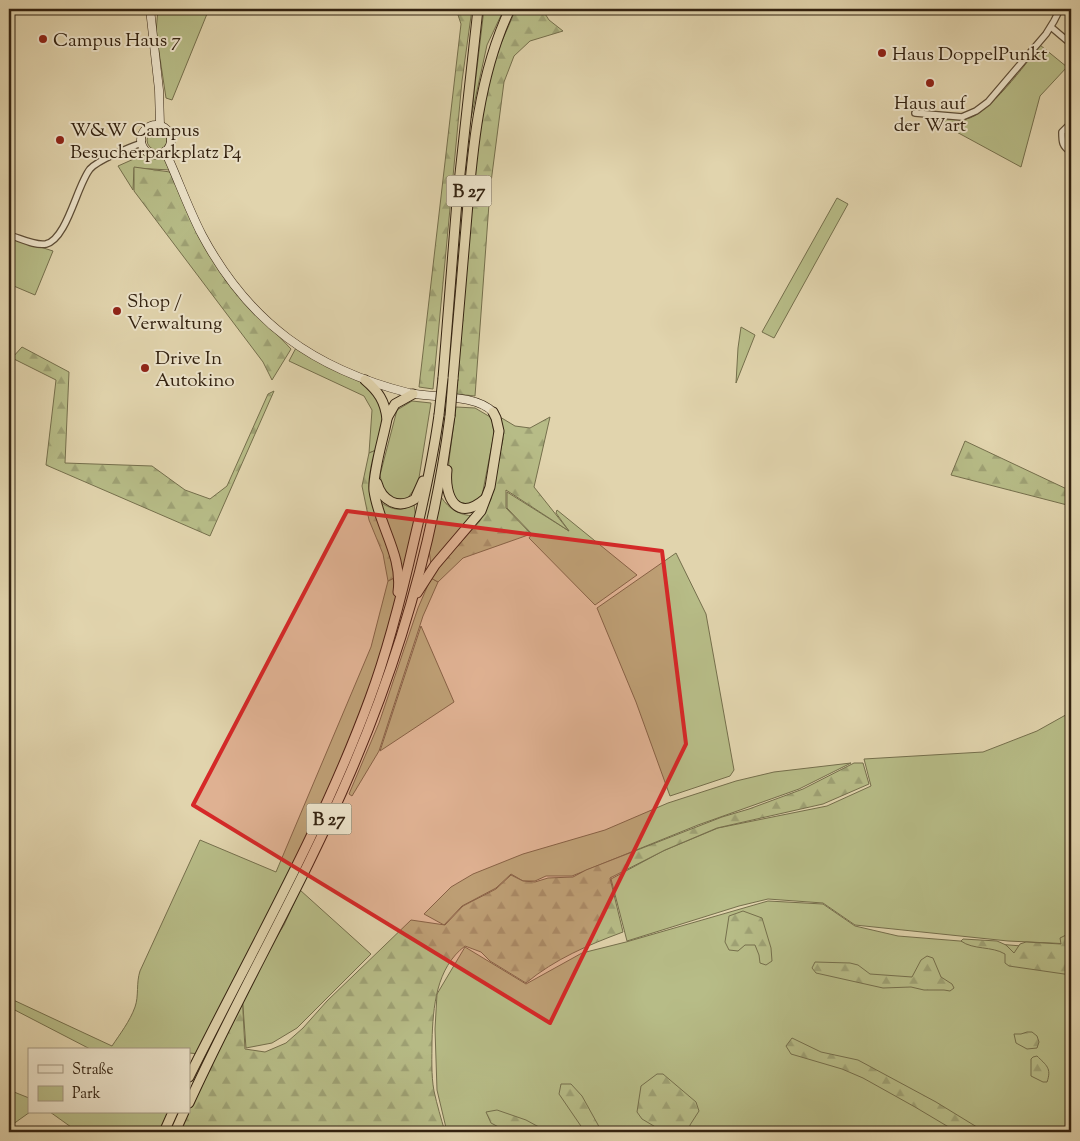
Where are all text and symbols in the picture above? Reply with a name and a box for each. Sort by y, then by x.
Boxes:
place label: Campus Haus 7 [53,28,181,55]
marker: Campus Haus 7 [37,33,49,45]
place label: Haus DoppelPunkt [892,42,1048,69]
marker: Haus DoppelPunkt [876,47,888,59]
marker: Haus auf der Wart [924,77,936,89]
place label: Haus auf der Wart [894,91,967,140]
place label: W&W Campus Besucherparkplatz P4 [70,118,242,167]
marker: W&W Campus Besucherparkplatz P4 [54,134,66,146]
road number: B 27 [446,176,492,207]
place label: Shop / Verwaltung [127,289,222,338]
marker: Shop / Verwaltung [111,305,123,317]
place label: Drive In Autokino [155,346,235,395]
marker: Drive In Autokino [139,362,151,374]
road number: B 27 [306,804,352,834]
legend [28,1048,190,1114]
text: Straße [72,1060,114,1081]
text: Park [72,1084,101,1105]

